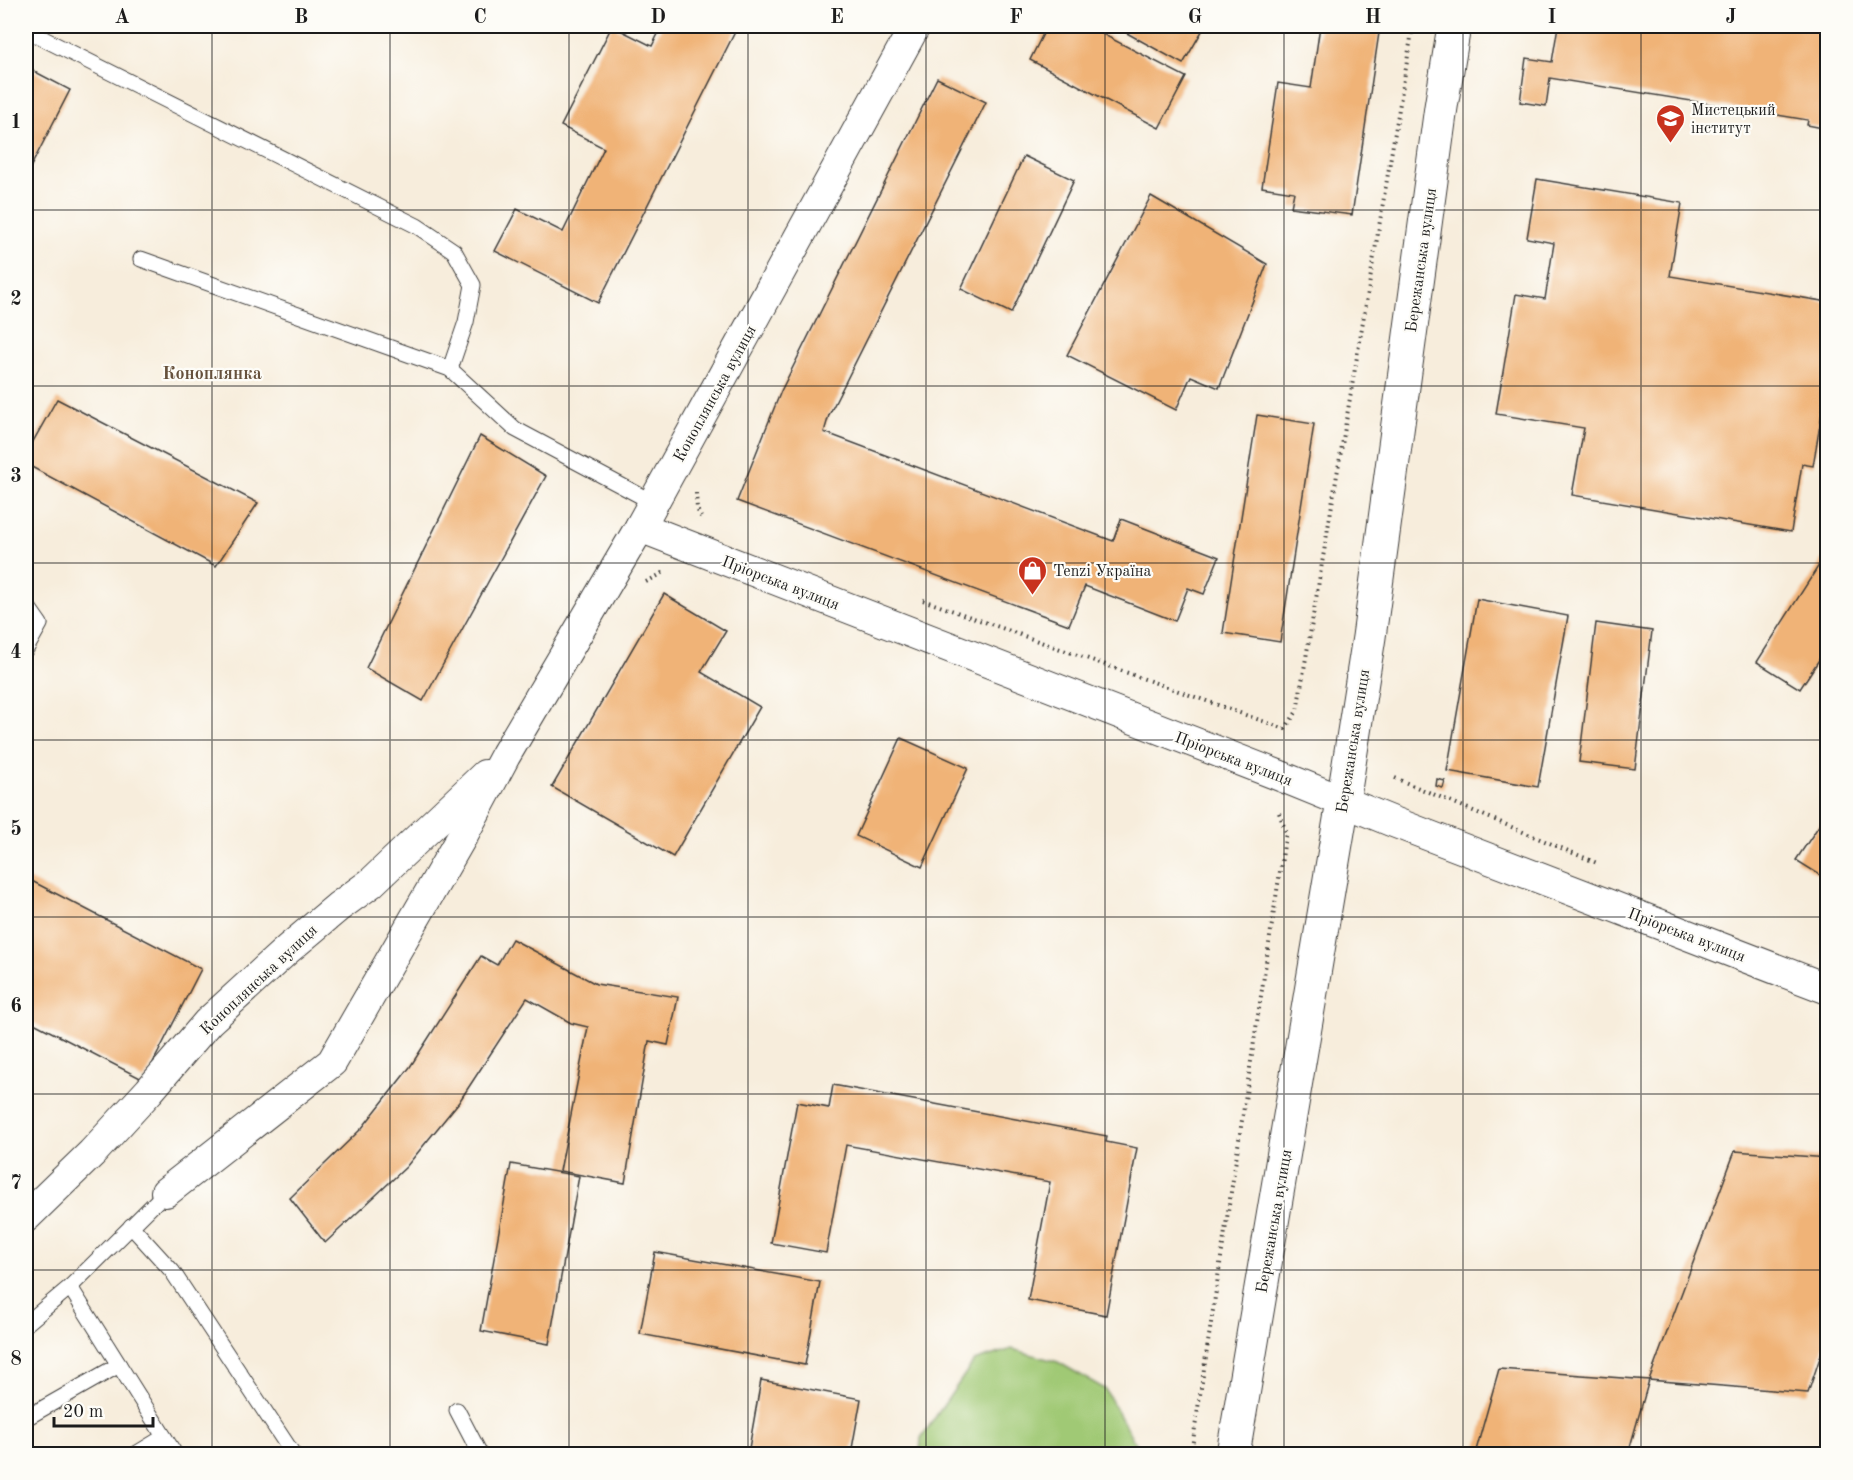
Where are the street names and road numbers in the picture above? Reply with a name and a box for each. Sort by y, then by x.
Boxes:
street label: Бережанська вулиця [1404,187,1440,333]
street label: Коноплянська вулиця [672,323,760,465]
street label: Пріорська вулиця [719,554,841,614]
street label: Бережанська вулиця [1335,668,1373,814]
street label: Пріорська вулиця [1172,730,1294,790]
street label: Пріорська вулиця [1625,906,1747,966]
street label: Коноплянська вулиця [198,922,321,1039]
street label: Бережанська вулиця [1254,1148,1295,1294]

